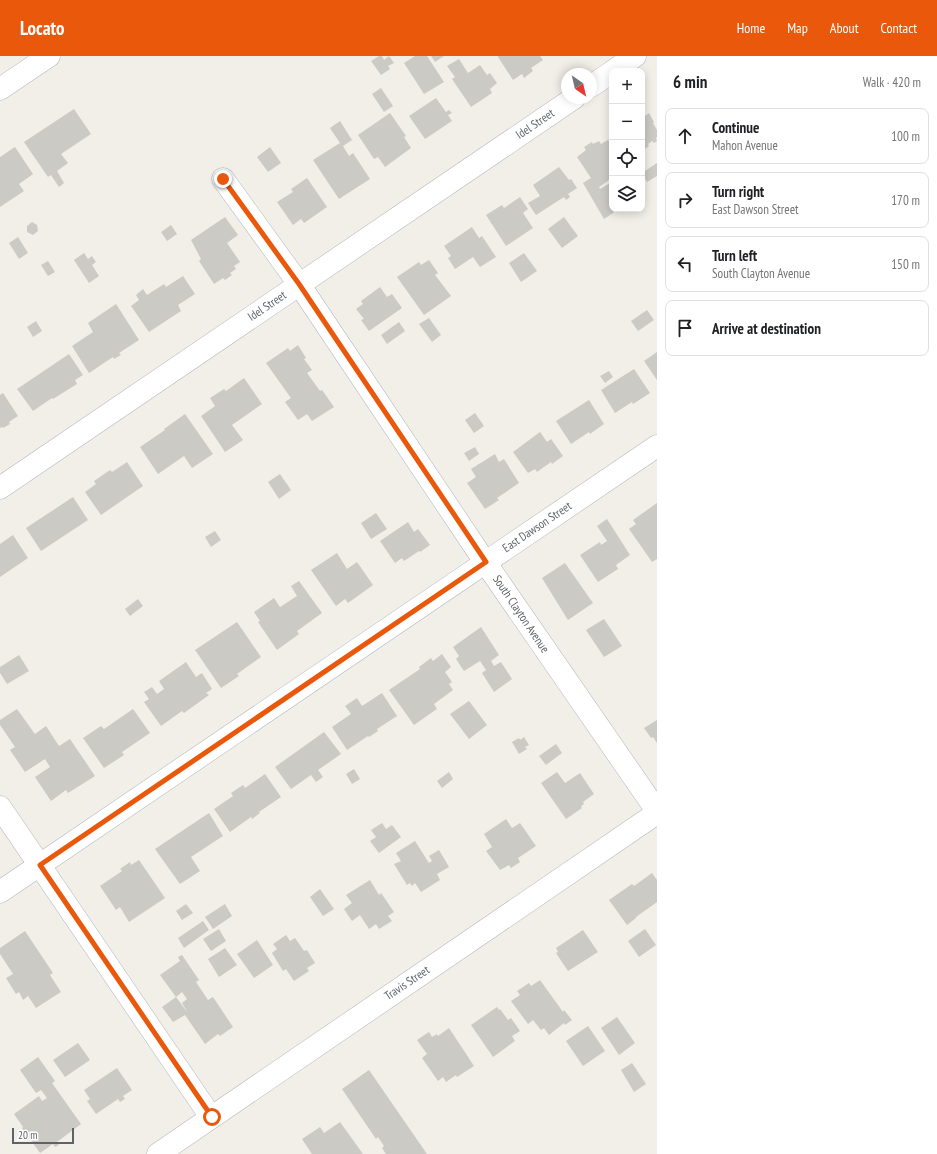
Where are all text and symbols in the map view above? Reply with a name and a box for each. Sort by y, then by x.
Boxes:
text: Locato [20,16,65,40]
text: Home [737,19,765,37]
text: Map [787,19,808,37]
text: About [830,19,859,37]
text: Contact [881,19,917,37]
north arrow [561,68,597,104]
map controls [609,68,645,212]
button: + [609,68,645,104]
text: 6 min [673,71,707,93]
text: Walk · 420 m [863,74,921,91]
button: − [609,104,645,140]
street label: Idel Street [513,105,557,142]
text: Continue [712,118,759,137]
icon: ahead [674,125,696,147]
text: 100 m [891,128,920,145]
text: Mahon Avenue [712,137,778,154]
button: locate [609,140,645,176]
route end [214,170,232,188]
button: layers [609,176,645,212]
text: Turn right [712,182,764,201]
icon: right [674,189,696,211]
text: 170 m [891,192,920,209]
text: East Dawson Street [712,201,799,218]
text: Turn left [712,246,757,265]
icon: left [674,253,696,275]
text: 150 m [891,256,920,273]
text: South Clayton Avenue [712,265,810,282]
street label: Idel Street [245,287,289,324]
icon: arrive [674,317,696,339]
text: Arrive at destination [712,319,821,338]
street label: East Dawson Street [499,498,575,555]
street label: South Clayton Avenue [490,572,553,655]
street label: Travis Street [381,962,433,1003]
route start [203,1108,221,1126]
scale bar [12,1126,74,1145]
text: 20 m [18,1128,37,1142]

